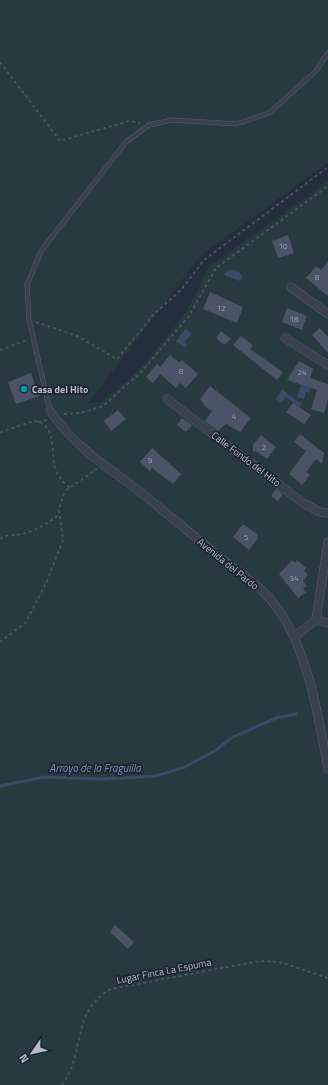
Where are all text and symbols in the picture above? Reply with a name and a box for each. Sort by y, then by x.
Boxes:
house number: 10 [279,240,288,252]
house number: 8 [315,271,320,283]
house number: 12 [217,302,225,314]
house number: 18 [290,313,299,325]
house number: 8 [179,365,184,377]
house number: 24 [298,366,307,378]
place label: Casa del Hito [32,382,88,397]
marker: Casa del Hito [19,384,29,394]
house number: 4 [232,410,237,422]
street label: Calle Fondo del Hito [208,428,284,490]
house number: 2 [262,441,266,453]
house number: 9 [148,454,153,466]
house number: 5 [244,531,249,543]
street label: Avenida del Pardo [194,534,262,594]
house number: 34 [290,572,299,584]
water label: Arroyo de la Fraguilla [49,760,141,776]
street label: Lugar Finca La Espuma [115,954,213,988]
north arrow [12,1033,52,1073]
text: N [15,1051,32,1066]

